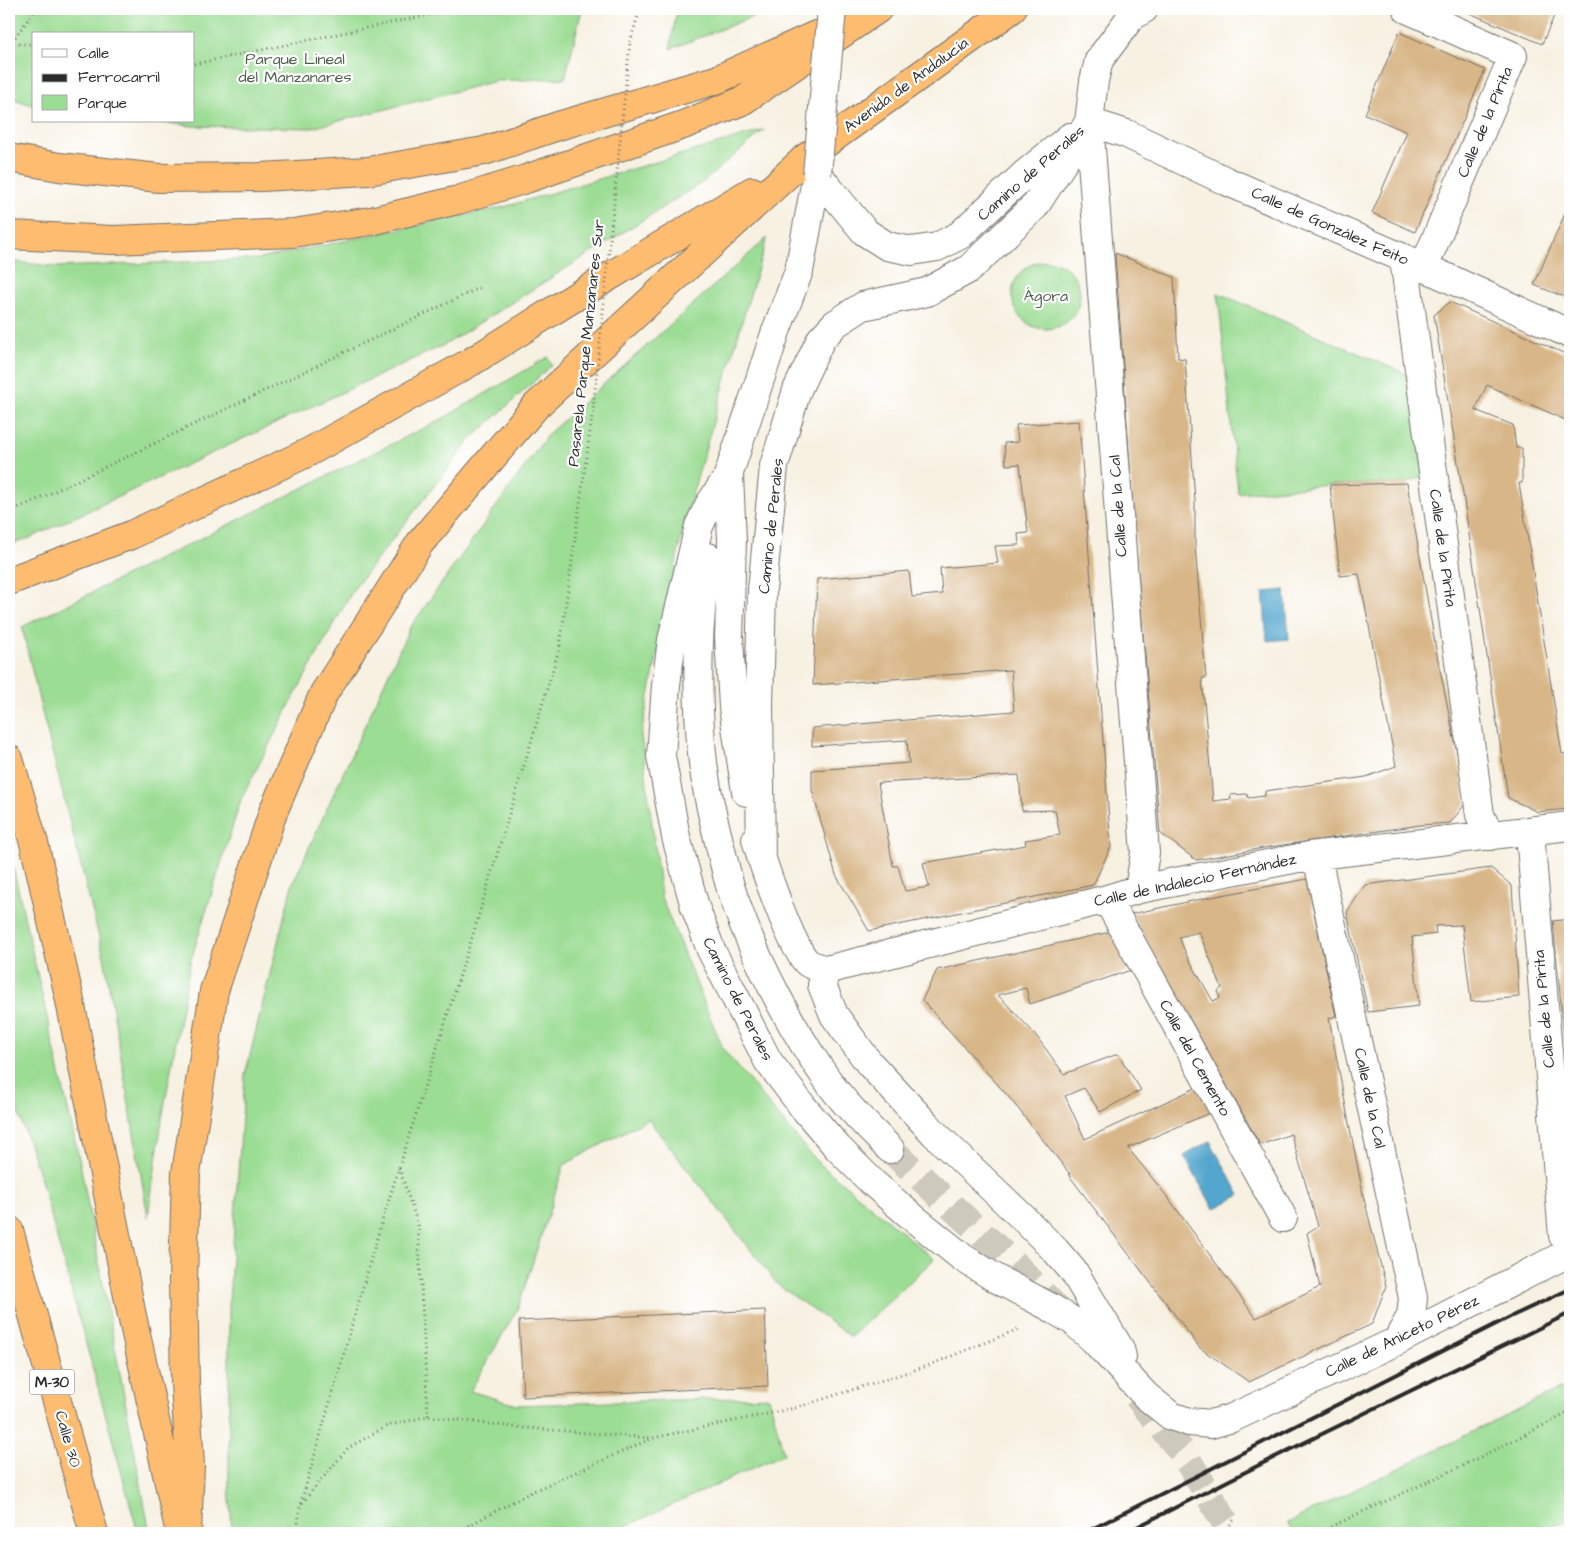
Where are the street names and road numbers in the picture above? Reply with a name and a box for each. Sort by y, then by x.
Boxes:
street label: Avenida de Andalucía [839,32,973,138]
street label: Calle de la Pirita [1452,63,1518,181]
street label: Camino de Perales [972,120,1090,226]
street label: Calle de González Feito [1248,181,1412,271]
street label: Pasarela Parque Manzanares Sur [562,218,610,468]
street label: Calle de la Cal [1103,454,1133,558]
street label: Camino de Perales [753,457,789,595]
street label: Calle de la Pirita [1424,488,1462,608]
street label: Calle de Indalecio Fernández [1092,848,1298,912]
street label: Camino de Perales [697,933,779,1065]
street label: Calle de la Pirita [1528,949,1560,1069]
street label: Calle del Cemento [1154,996,1236,1120]
street label: Calle de la Cal [1349,1046,1391,1150]
street label: Calle de Aniceto Pérez [1321,1289,1483,1383]
road number: M-30 [30,1370,74,1394]
street label: Calle 30 [49,1408,87,1470]

